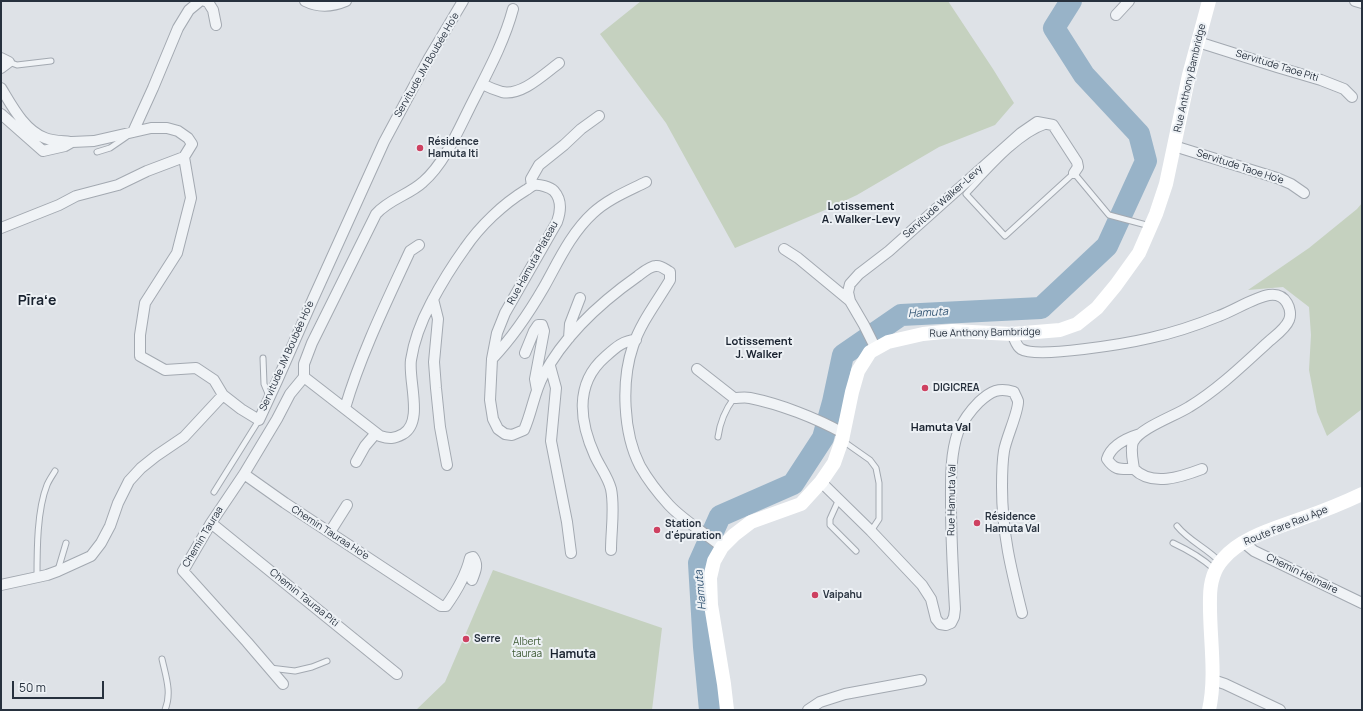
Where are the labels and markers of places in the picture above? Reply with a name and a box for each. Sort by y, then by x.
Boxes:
place label: Résidence Hamuta Iti [428,136,479,160]
marker: Résidence Hamuta Iti [415,143,425,153]
place label: DIGICREA [933,382,979,394]
marker: DIGICREA [920,383,930,393]
place label: Résidence Hamuta Val [985,511,1040,534]
place label: Station d'épuration [665,518,721,542]
marker: Résidence Hamuta Val [972,518,982,528]
marker: Station d'épuration [652,525,662,535]
place label: Vaipahu [823,589,862,601]
marker: Vaipahu [810,590,820,600]
place label: Serre [474,633,500,645]
marker: Serre [461,634,471,644]

